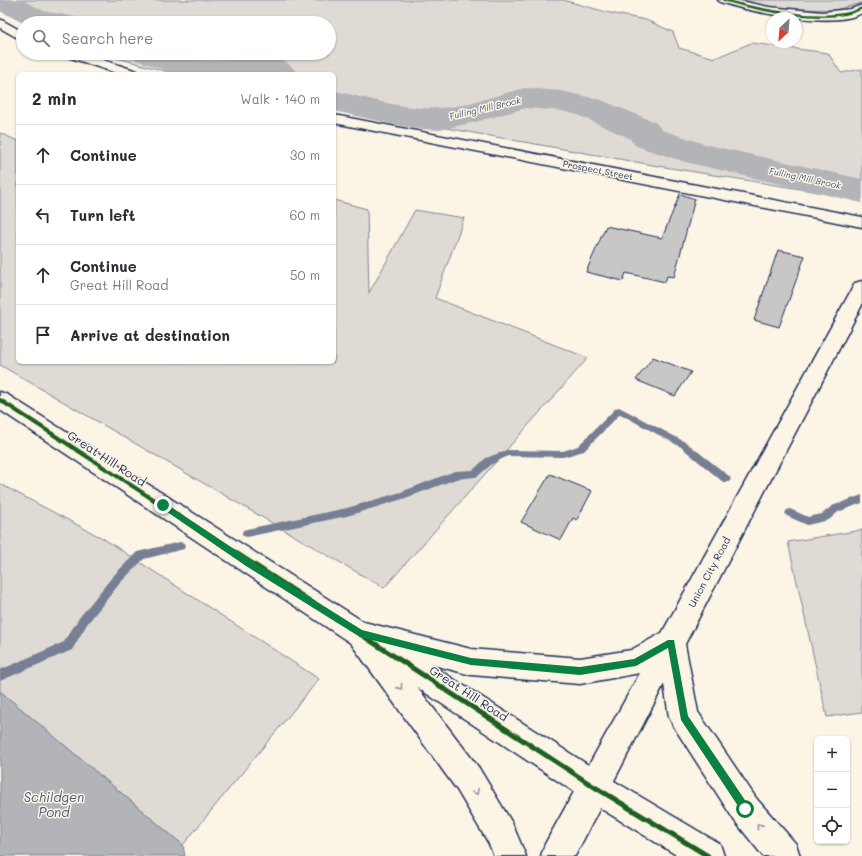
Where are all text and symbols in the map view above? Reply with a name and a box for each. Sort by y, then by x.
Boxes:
north arrow [766,12,802,48]
search box [16,16,336,60]
icon: search [30,27,52,49]
text: Search here [62,28,153,48]
text: 2 min [32,87,77,109]
text: Walk · 140 m [240,90,320,107]
water label: Fulling Mill Brook [448,94,522,122]
icon: ahead [32,144,54,166]
text: Continue [70,145,137,165]
text: 30 m [290,146,320,163]
street label: Prospect Street [562,158,634,182]
water label: Fulling Mill Brook [768,165,842,191]
icon: left [32,204,54,226]
text: Turn left [70,205,135,225]
text: 60 m [290,206,320,223]
text: Continue [70,256,137,276]
icon: ahead [32,264,54,286]
text: 50 m [290,266,320,283]
text: Great Hill Road [70,276,169,293]
icon: arrive [32,324,54,346]
text: Arrive at destination [70,325,230,345]
street label: Great Hill Road [65,427,150,490]
route end [154,496,172,514]
street label: Union City Road [685,534,733,610]
street label: Great Hill Road [427,662,512,725]
one-way arrow [395,683,402,690]
map controls [814,736,850,844]
button: + [814,736,850,772]
button: − [814,772,850,808]
water label: Schildgen Pond [24,788,84,820]
one-way arrow [472,788,479,795]
route start [736,800,754,818]
button: locate [814,808,850,844]
one-way arrow [757,823,764,830]

